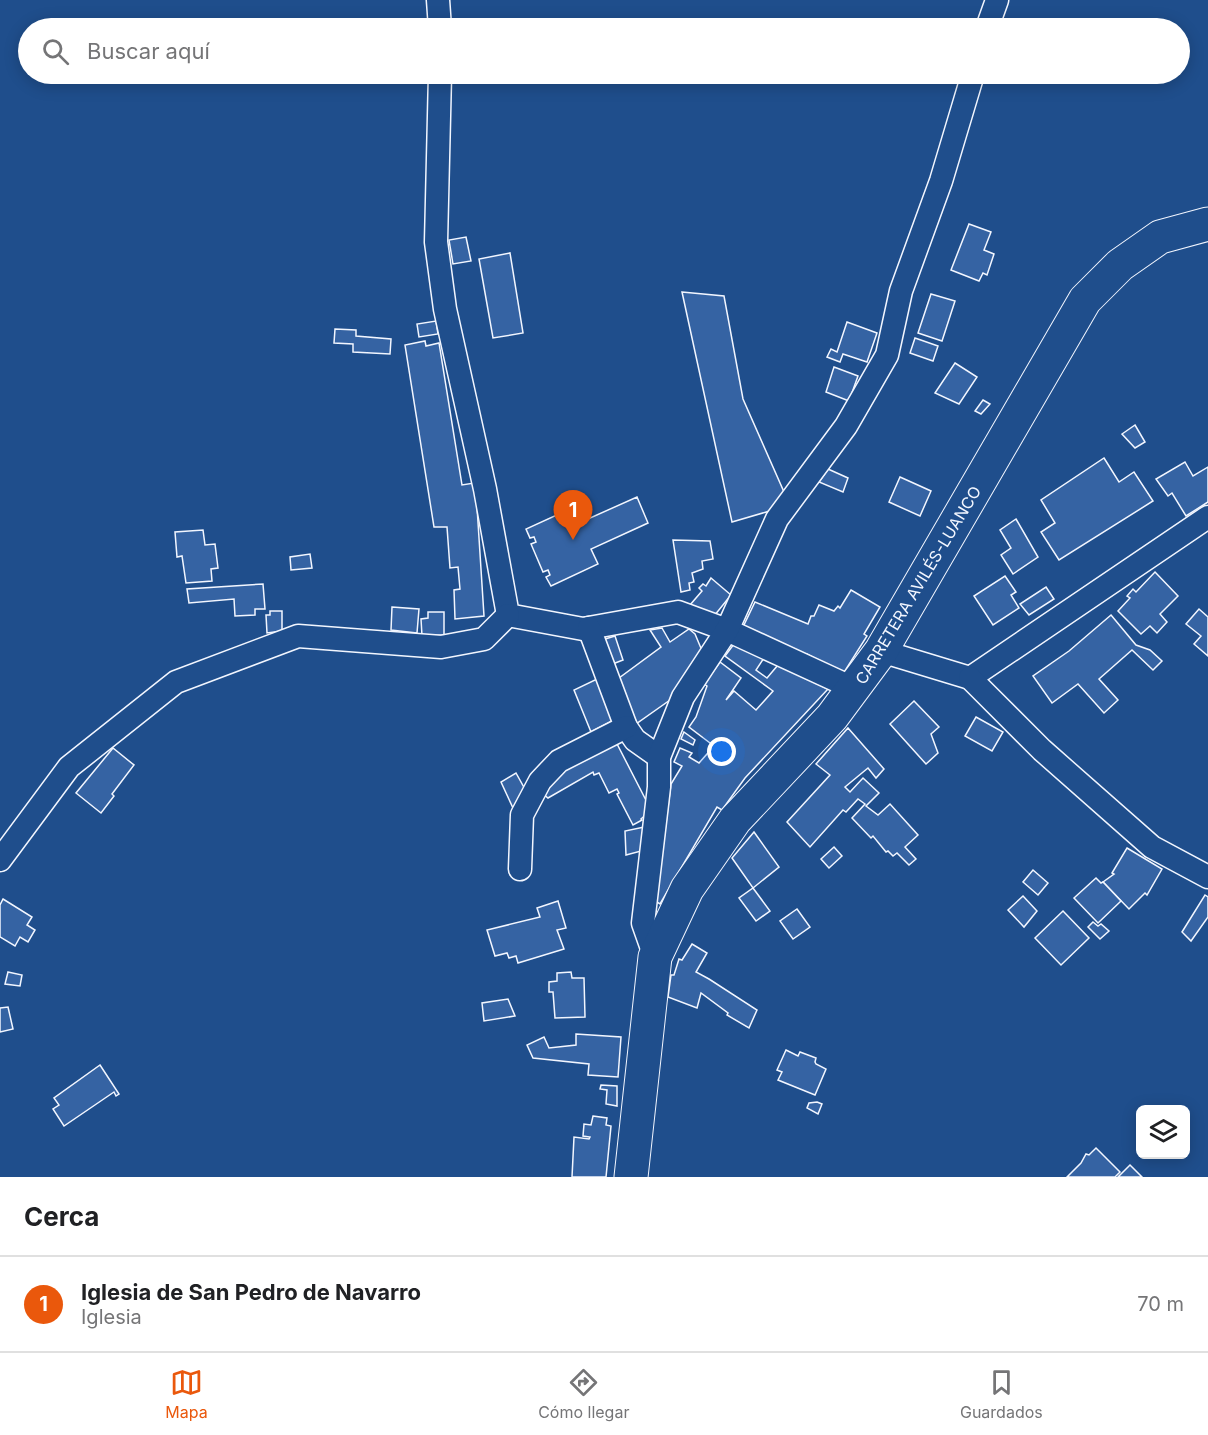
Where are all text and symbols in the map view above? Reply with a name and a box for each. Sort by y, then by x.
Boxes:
search box [18,18,1190,84]
icon: search [39,35,72,68]
text: Buscar aquí [87,38,210,64]
street label: CARRETERA AVILÉS-LUANCO [851,482,985,688]
pin: 1 [554,490,592,540]
your location [707,737,736,766]
map controls [1136,1105,1190,1159]
button: layers [1136,1105,1190,1159]
text: Cerca [24,1201,99,1232]
text: Iglesia de San Pedro de Navarro [81,1279,421,1305]
text: 1 [39,1292,48,1316]
text: 70 m [1137,1292,1184,1316]
text: Iglesia [81,1305,142,1329]
tab: Mapa [165,1366,208,1422]
tab: Cómo llegar [538,1366,629,1422]
tab: Guardados [960,1366,1043,1422]

